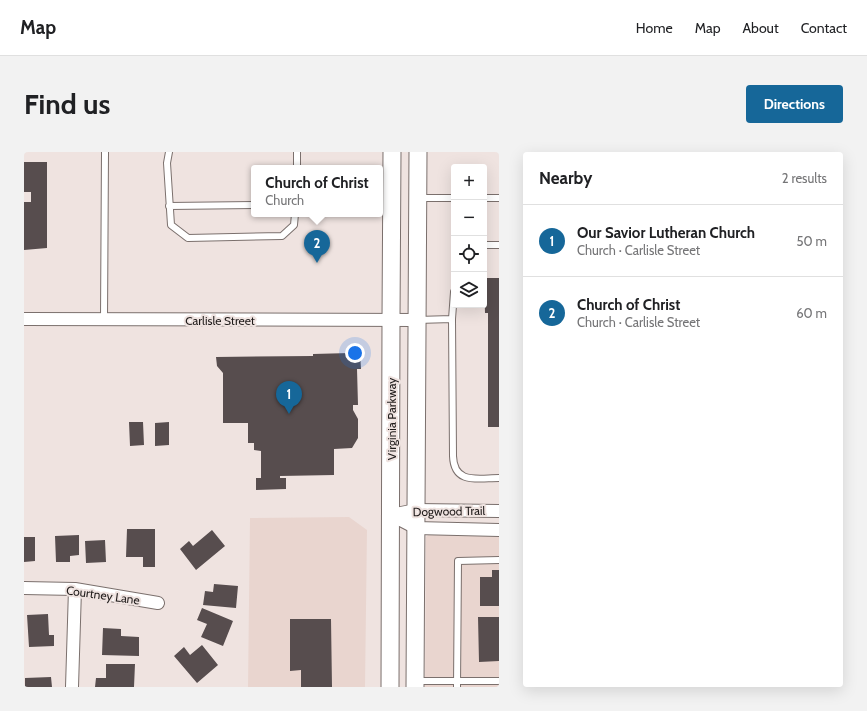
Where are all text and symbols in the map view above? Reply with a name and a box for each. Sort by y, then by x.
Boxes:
text: Map [20,16,56,39]
text: Home [636,19,673,37]
text: Map [695,19,720,37]
text: About [742,19,779,37]
text: Contact [801,19,847,37]
button: Directions [746,85,843,123]
text: Find us [24,87,110,121]
map controls [451,164,487,308]
button: + [451,164,487,200]
popup [251,165,383,217]
text: Nearby [539,168,592,188]
text: 2 results [782,170,827,186]
text: Church of Christ [265,174,369,192]
text: Church [265,192,304,208]
button: − [451,200,487,236]
text: Our Savior Lutheran Church [577,224,755,242]
pin: 2 [304,230,330,263]
text: 1 [550,233,554,249]
text: 50 m [797,233,827,249]
button: locate [451,236,487,272]
text: Church · Carlisle Street [577,242,700,258]
button: layers [451,272,487,308]
text: Church of Christ [577,296,680,314]
text: 2 [549,305,555,321]
text: 60 m [796,305,827,321]
street label: Carlisle Street [185,313,255,328]
text: Church · Carlisle Street [577,314,700,330]
your location [345,343,365,363]
street label: Virginia Parkway [384,378,399,460]
pin: 1 [276,381,302,414]
street label: Dogwood Trail [413,503,486,519]
street label: Courtney Lane [65,582,141,608]

